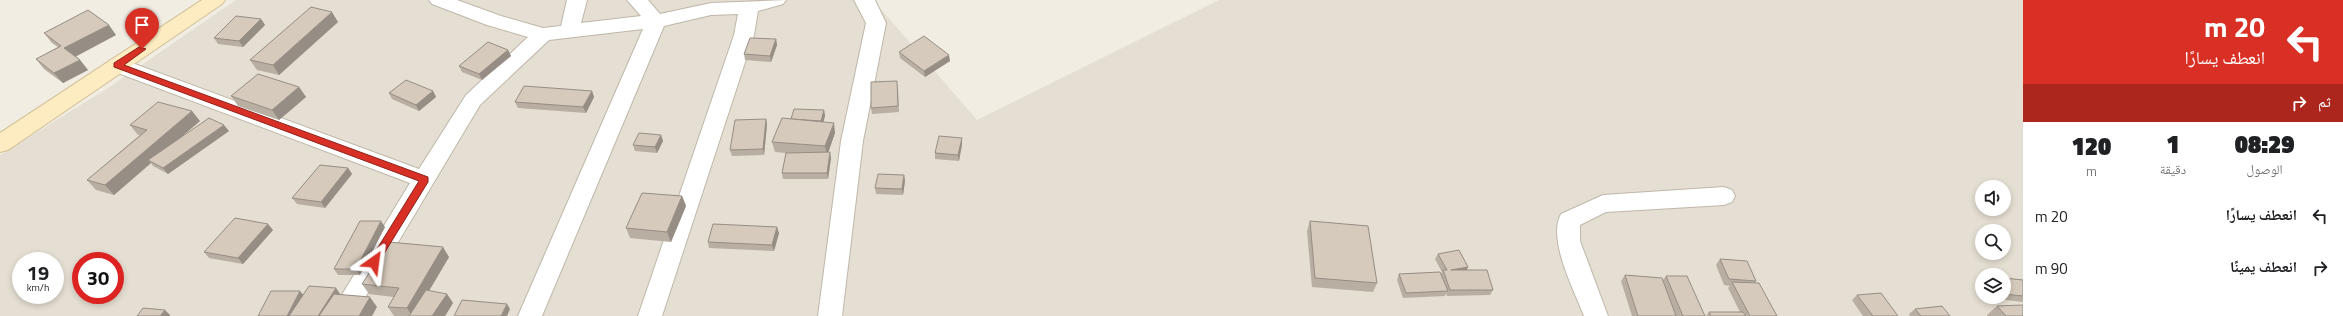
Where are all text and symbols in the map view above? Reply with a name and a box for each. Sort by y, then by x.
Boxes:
text: 20 m [2204,5,2265,48]
pin [125,8,159,49]
icon: arrive [131,14,153,36]
icon: left [2279,16,2331,68]
text: انعطف يسارًا [2184,44,2265,71]
text: ثم [2318,90,2331,113]
icon: right [2288,92,2310,114]
text: 1 [2166,126,2180,162]
text: 08:29 [2235,126,2294,162]
text: 120 [2072,128,2111,164]
text: دقيقة [2160,159,2186,179]
text: الوصول [2247,159,2283,179]
text: m [2086,161,2097,181]
map controls [1975,180,2011,304]
button: sound [1975,180,2011,216]
text: انعطف يسارًا [2226,203,2297,226]
text: 20 m [2035,205,2068,228]
icon: left [2309,205,2331,227]
button: search [1975,224,2011,260]
position arrow [353,241,395,283]
speed limit sign: 30 [72,252,124,304]
text: انعطف يمينًا [2230,255,2297,278]
text: 19 [27,257,49,288]
text: 90 m [2035,257,2068,280]
icon: right [2309,257,2331,279]
button: layers [1975,268,2011,304]
text: km/h [27,280,49,295]

